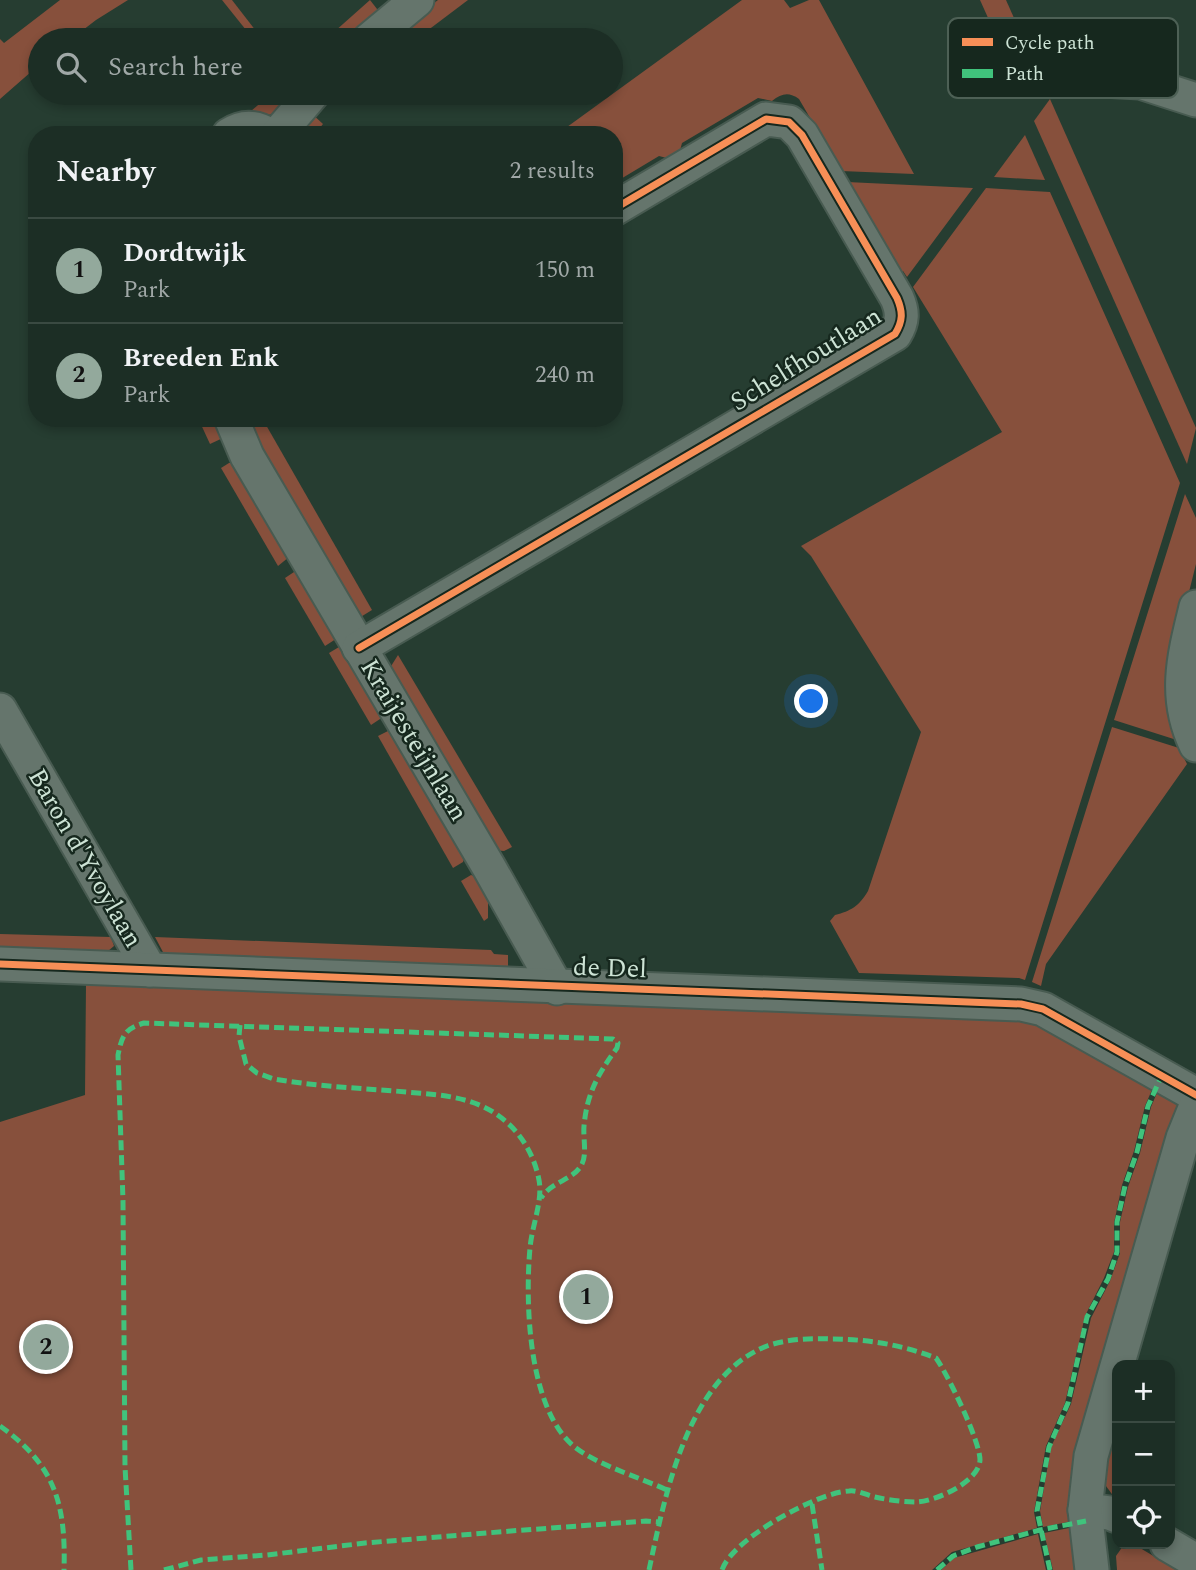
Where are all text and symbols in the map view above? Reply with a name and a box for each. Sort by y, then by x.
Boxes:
legend [948,18,1178,98]
search box [28,28,623,105]
text: Cycle path [1005,29,1095,58]
text: Search here [108,47,243,87]
icon: search [52,48,90,86]
text: Path [1005,60,1044,89]
text: Nearby [56,149,155,195]
text: 2 results [510,154,595,189]
text: Dordtwijk [123,233,246,273]
text: 1 [73,253,85,288]
text: 150 m [535,253,595,288]
text: Park [123,273,170,308]
street label: Schelfhoutlaan [722,296,890,422]
text: Breeden Enk [123,338,279,378]
text: 2 [73,358,85,393]
text: 240 m [535,358,595,393]
text: Park [123,378,170,413]
street label: Kraijesteijnlaan [350,651,478,829]
your location [794,684,828,718]
street label: Baron d'Yvoylaan [17,761,153,955]
street label: de Del [572,947,648,989]
pin: 1 [563,1271,609,1323]
pin: 2 [23,1321,69,1373]
map controls [1112,1360,1175,1549]
button: + [1112,1360,1175,1423]
button: − [1112,1423,1175,1486]
button: locate [1112,1486,1175,1549]

